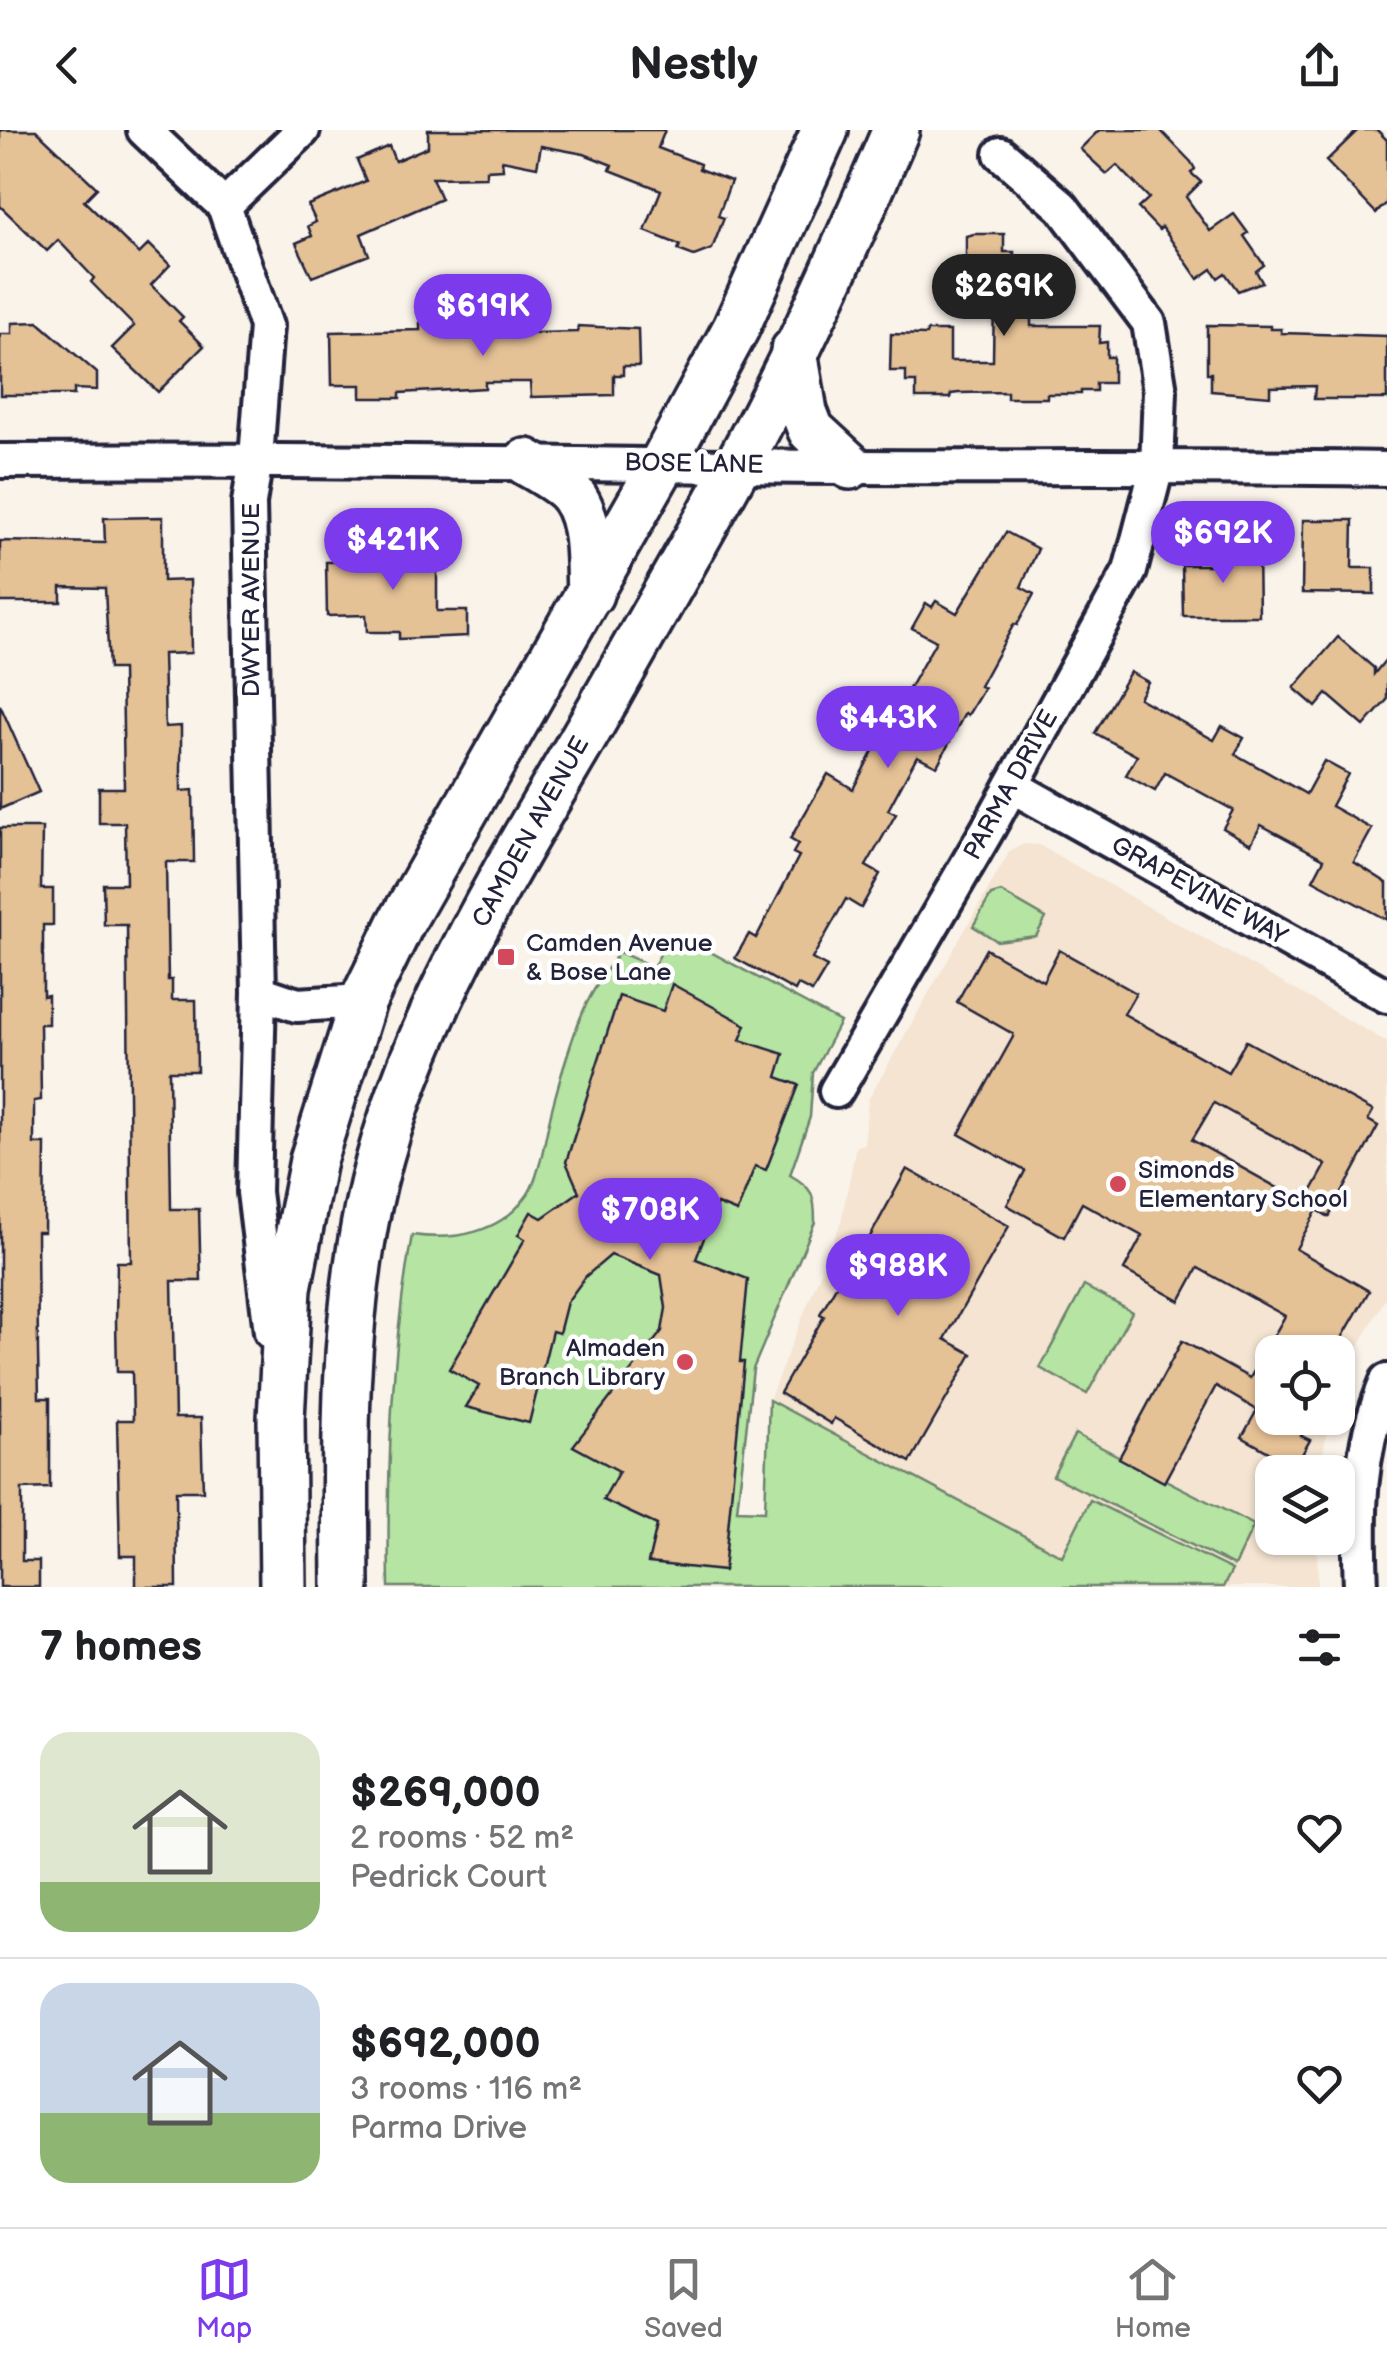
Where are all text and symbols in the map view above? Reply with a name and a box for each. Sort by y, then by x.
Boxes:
icon: back [40,38,95,93]
text: Nestly [629,38,758,93]
icon: share [1292,38,1347,93]
pin: $269K [934,254,1074,339]
text: $269K [954,267,1054,306]
pin: $619K [413,274,553,359]
text: $619K [436,287,530,326]
street label: BOSE LANE [624,447,764,481]
pin: $692K [1153,501,1293,586]
street label: DWYER AVENUE [236,503,267,697]
pin: $421K [323,508,463,593]
text: $692K [1173,514,1273,553]
text: $421K [346,521,440,560]
pin: $443K [818,686,958,771]
text: $443K [838,699,938,738]
street label: PARMA DRIVE [957,705,1065,865]
street label: CAMDEN AVENUE [466,731,596,933]
street label: GRAPEVINE WAY [1106,830,1293,952]
place label: Camden Avenue & Bose Lane [526,928,713,988]
marker: Camden Avenue & Bose Lane [495,946,517,968]
place label: Simonds Elementary School [1138,1155,1348,1215]
marker: Simonds Elementary School [1107,1173,1129,1195]
pin: $708K [580,1178,720,1263]
text: $708K [600,1191,700,1230]
pin: $988K [828,1234,968,1319]
text: $988K [848,1247,948,1286]
place label: Almaden Branch Library [499,1333,666,1393]
map controls [1255,1335,1355,1555]
button: locate [1255,1335,1355,1435]
marker: Almaden Branch Library [674,1351,696,1373]
button: layers [1255,1455,1355,1555]
icon: filters [1292,1620,1347,1675]
text: 7 homes [40,1622,202,1673]
text: $269,000 [350,1768,541,1819]
icon: home [120,1772,240,1892]
icon: heart [1292,1805,1347,1860]
text: 2 rooms · 52 m² [350,1819,574,1858]
text: Pedrick Court [350,1858,547,1897]
text: $692,000 [350,2019,541,2070]
icon: home [120,2023,240,2143]
icon: heart [1292,2056,1347,2111]
text: 3 rooms · 116 m² [350,2070,582,2109]
text: Parma Drive [350,2109,527,2148]
tab: Map [196,2252,252,2345]
tab: Saved [644,2252,723,2345]
tab: Home [1115,2252,1191,2345]

